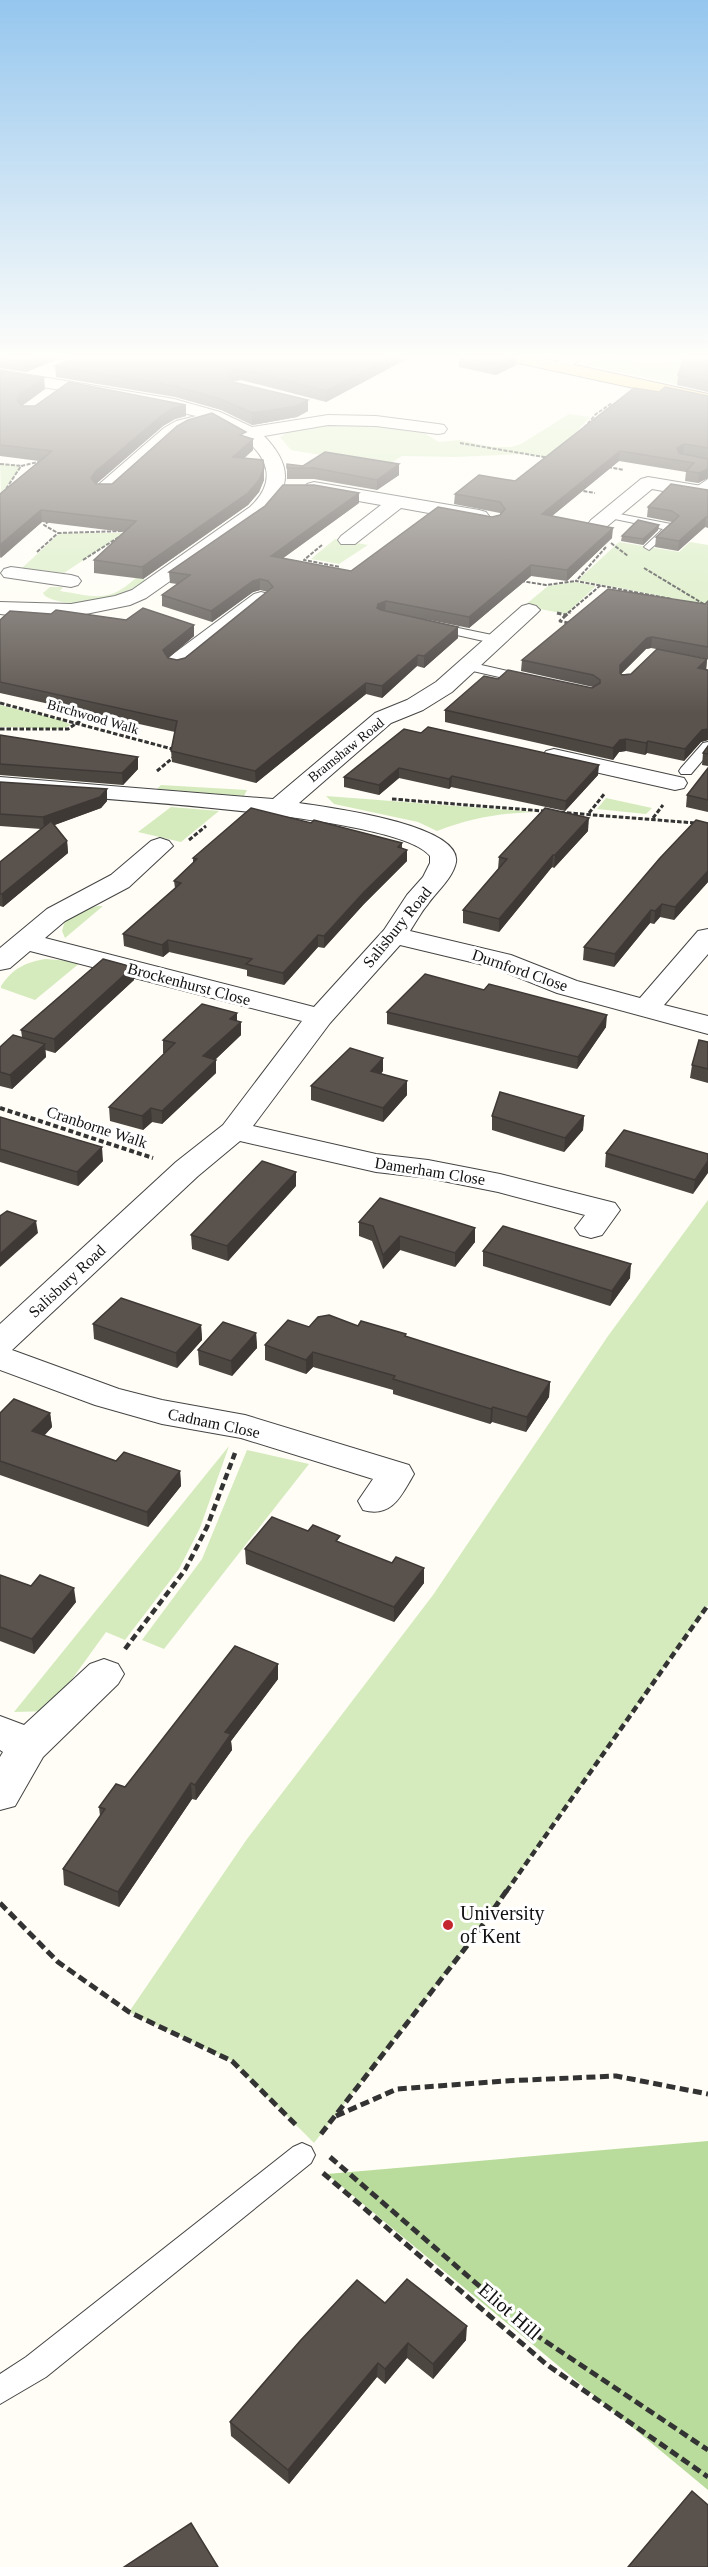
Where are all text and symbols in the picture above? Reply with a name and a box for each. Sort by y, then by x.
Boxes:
street label: Birchwood Walk [45,697,141,737]
street label: Bramshaw Road [305,715,387,785]
street label: Salisbury Road [359,883,435,971]
street label: Durnford Close [470,946,570,994]
street label: Brockenhurst Close [126,959,252,1009]
street label: Cranborne Walk [45,1103,149,1151]
street label: Damerham Close [374,1154,486,1188]
street label: Salisbury Road [25,1241,109,1321]
street label: Cadnam Close [166,1405,262,1441]
place label: University of Kent [460,1902,544,1947]
marker: University of Kent [441,1918,455,1932]
street label: Eliot Hill [474,2278,546,2344]

